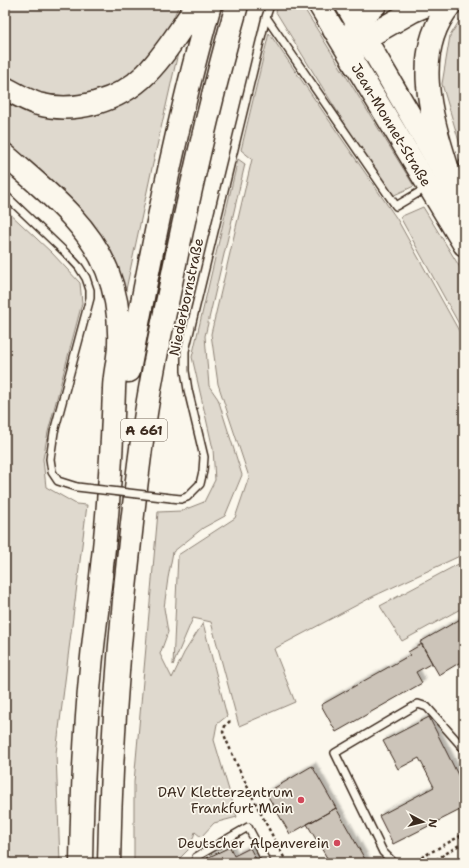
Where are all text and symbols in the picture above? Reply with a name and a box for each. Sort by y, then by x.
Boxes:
street label: Jean-Monnet-Straße [347,60,436,190]
street label: Niederbornstraße [165,236,207,358]
road number: A 661 [121,419,167,441]
place label: DAV Kletterzentrum Frankfurt Main [158,783,293,817]
marker: DAV Kletterzentrum Frankfurt Main [296,795,306,805]
north arrow [403,802,443,842]
text: N [424,818,440,829]
place label: Deutscher Alpenverein [178,834,329,852]
marker: Deutscher Alpenverein [332,838,342,848]

